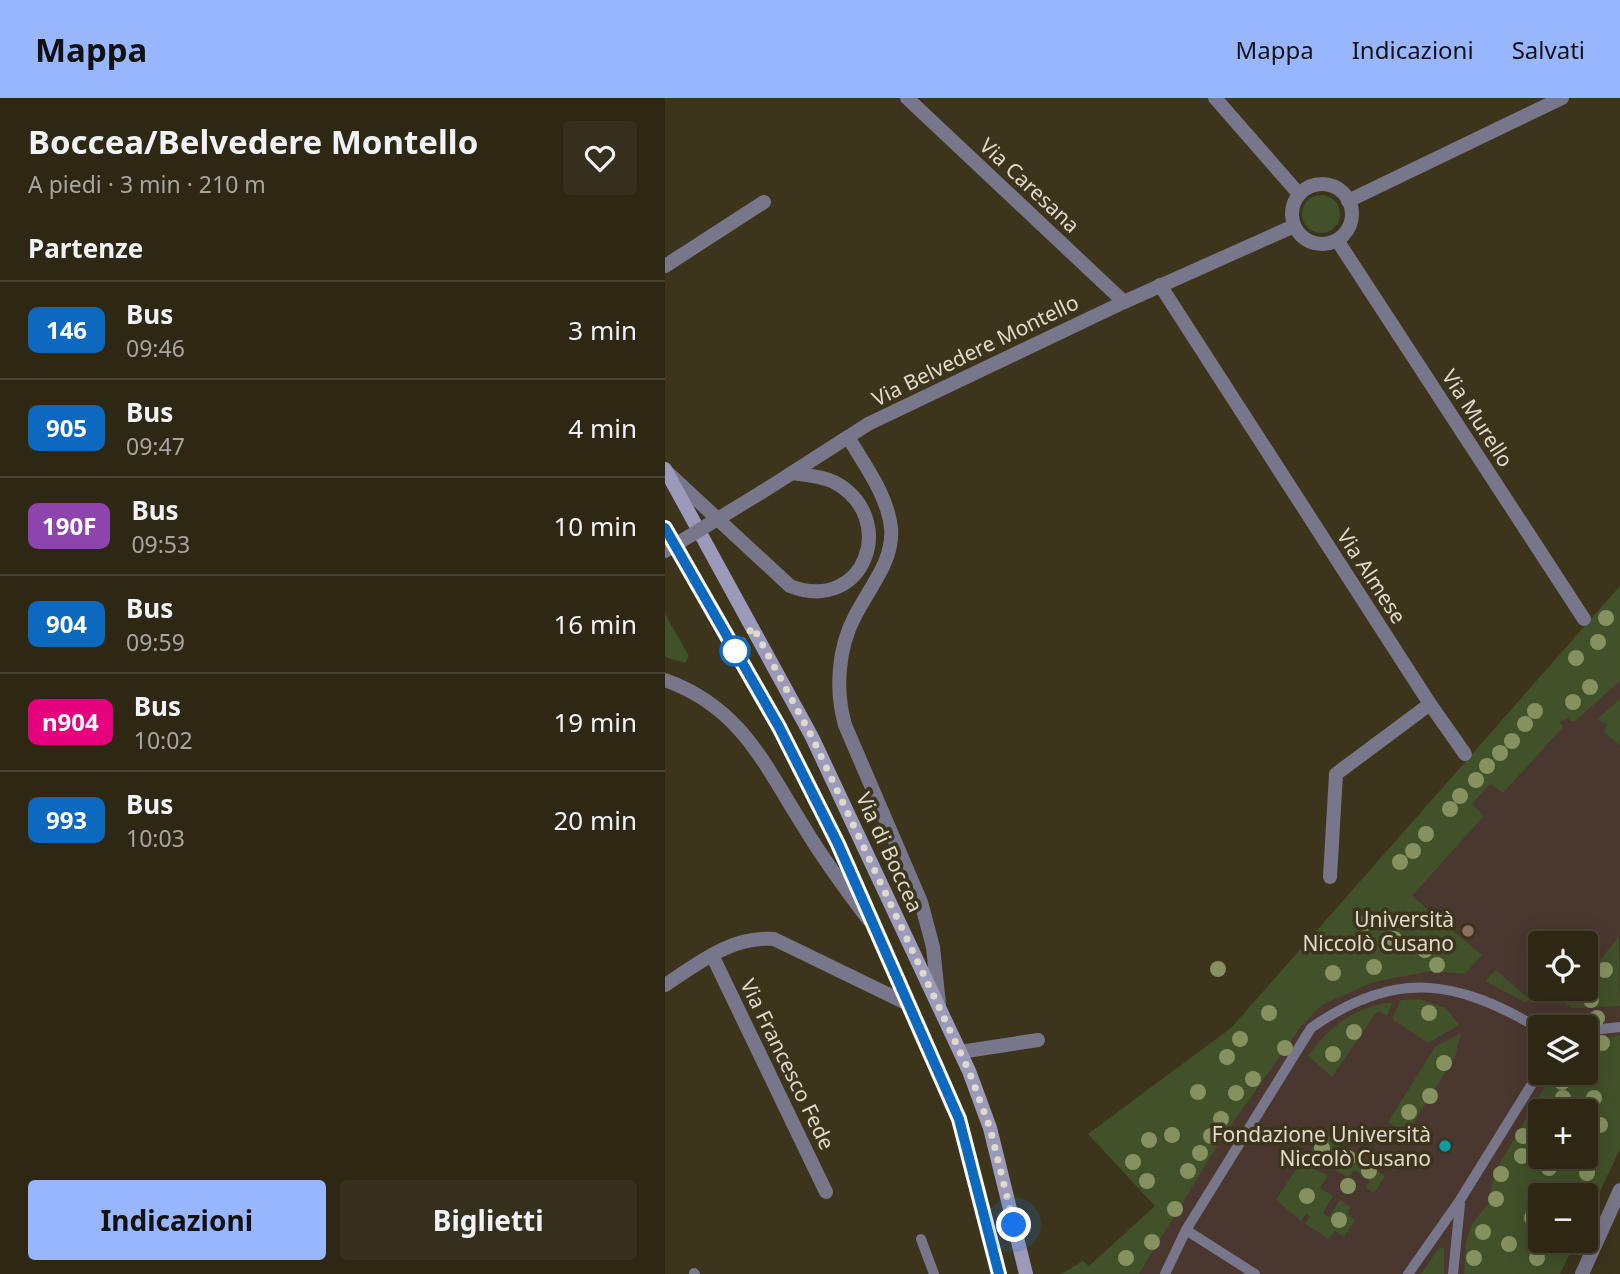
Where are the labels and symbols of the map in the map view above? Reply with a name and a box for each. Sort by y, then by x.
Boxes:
street label: Via Caresana [974,131,1086,239]
street label: Via Belvedere Montello [867,288,1083,412]
street label: Via Murello [1436,364,1520,472]
street label: Via Almese [1331,523,1413,629]
unlabelled marker [720,636,750,666]
street label: Via di Boccea [850,788,930,916]
place label: Università Niccolò Cusano [1302,905,1454,957]
marker: Università Niccolò Cusano [1460,923,1476,939]
street label: Via Francesco Fede [734,974,842,1154]
place label: Fondazione Università Niccolò Cusano [1212,1120,1431,1172]
marker: Fondazione Università Niccolò Cusano [1437,1138,1453,1154]
your location [996,1207,1031,1242]

